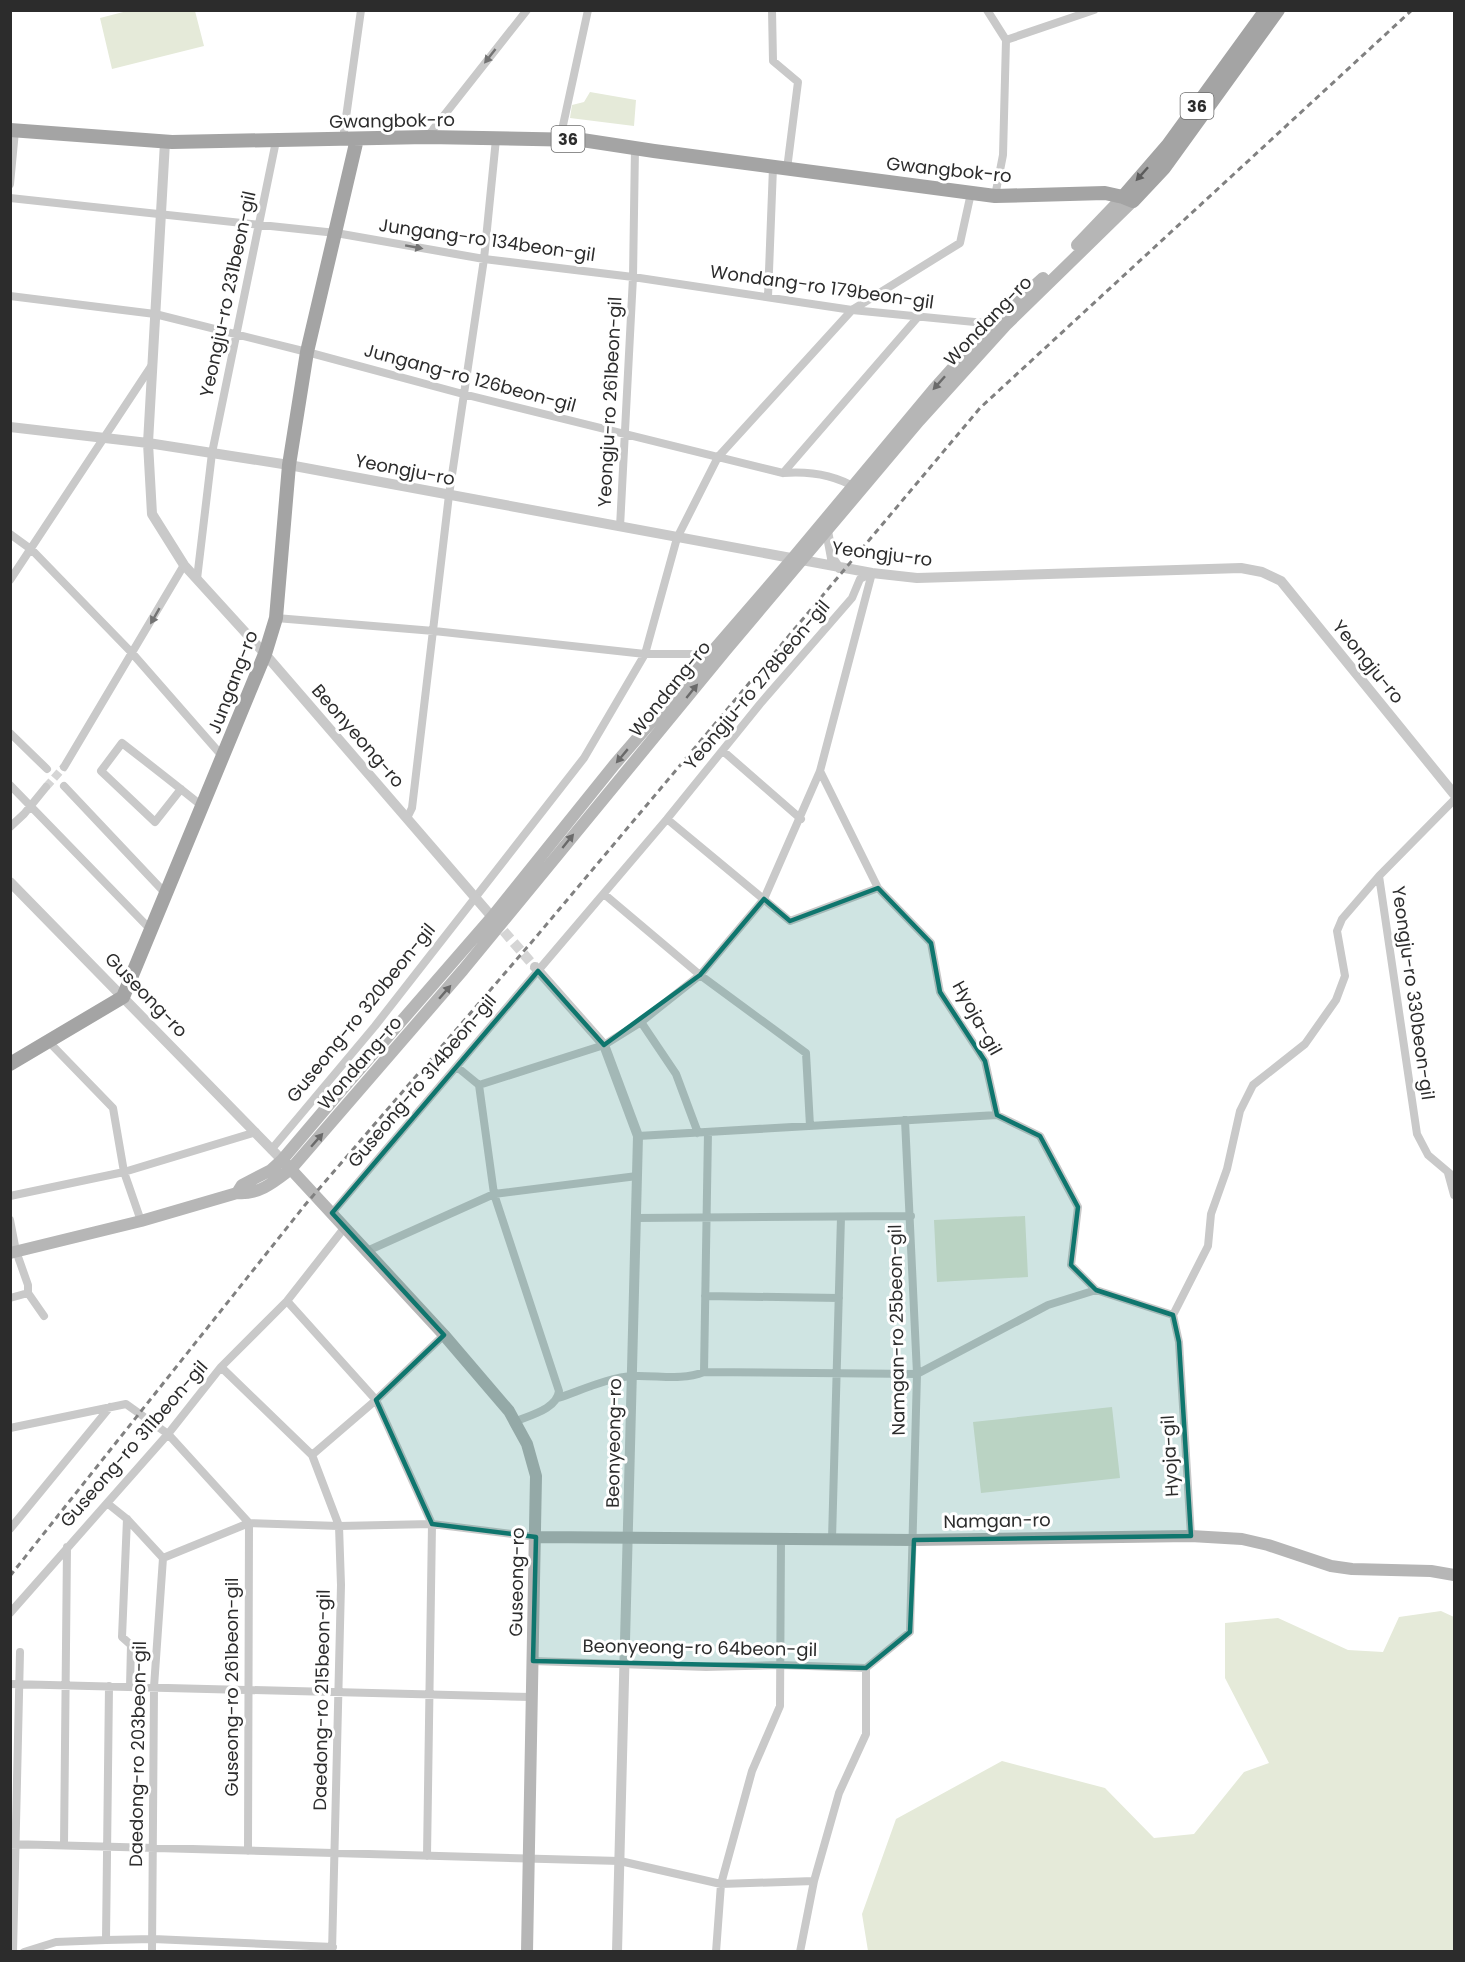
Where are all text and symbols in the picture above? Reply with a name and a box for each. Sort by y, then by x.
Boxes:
one-way arrow [485,49,497,64]
road number: 36 [1180,93,1214,119]
street label: Gwangbok-ro [329,107,455,134]
road number: 36 [552,126,584,152]
street label: Gwangbok-ro [885,150,1013,189]
one-way arrow [1136,166,1149,181]
street label: Yeongju-ro 231beon-gil [193,189,262,399]
street label: Jungang-ro 134beon-gil [377,212,597,267]
one-way arrow [404,243,423,252]
street label: Wondang-ro 179beon-gil [709,258,936,315]
street label: Wondang-ro [938,270,1037,371]
street label: Yeongju-ro 261beon-gil [592,296,627,508]
street label: Jungang-ro 126beon-gil [361,337,579,418]
one-way arrow [933,375,946,390]
street label: Yeongju-ro [353,448,457,491]
street label: Yeongju-ro [830,535,934,572]
street label: Yeongju-ro 278beon-gil [678,594,835,775]
one-way arrow [150,607,160,624]
street label: Yeongju-ro [1327,615,1410,709]
street label: Jungang-ro [201,627,264,737]
street label: Wondang-ro [623,635,716,742]
street label: Beonyeong-ro [306,678,410,793]
one-way arrow [685,684,698,699]
one-way arrow [616,748,629,763]
one-way arrow [562,834,574,849]
street label: Yeongju-ro 330beon-gil [1386,884,1441,1101]
street label: Guseong-ro 320beon-gil [280,918,441,1108]
street label: Guseong-ro [99,947,193,1043]
street label: Hyoja-gil [947,976,1008,1060]
one-way arrow [438,984,451,1000]
street label: Guseong-ro 314beon-gil [342,989,502,1173]
street label: Wondang-ro [312,1010,407,1115]
one-way arrow [310,1133,323,1148]
street label: Namgan-ro 25beon-gil [882,1224,911,1436]
street label: Guseong-ro 311beon-gil [54,1355,213,1533]
street label: Beonyeong-ro [600,1378,627,1508]
street label: Hyoja-gil [1155,1415,1184,1497]
street label: Namgan-ro [943,1507,1051,1534]
street label: Guseong-ro [503,1527,530,1637]
street label: Guseong-ro 261beon-gil [219,1577,244,1797]
street label: Daedong-ro 215beon-gil [307,1589,336,1811]
street label: Beonyeong-ro 64beon-gil [582,1633,818,1662]
street label: Daedong-ro 203beon-gil [123,1641,152,1867]

